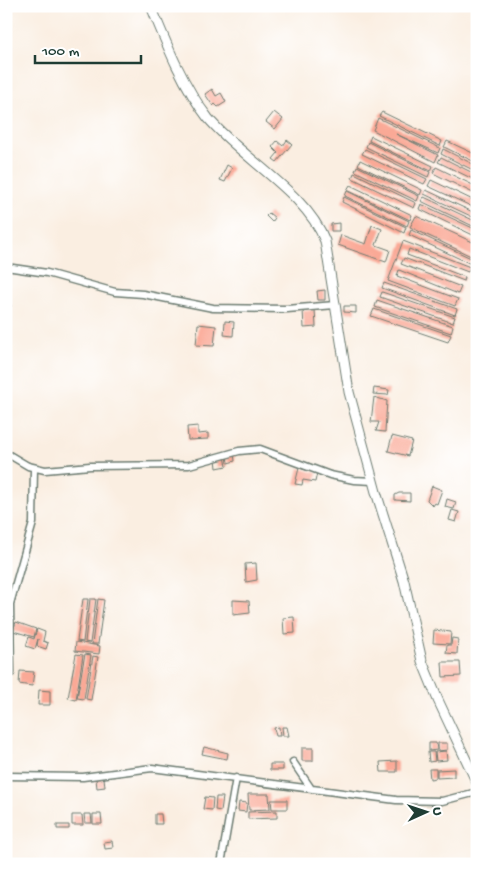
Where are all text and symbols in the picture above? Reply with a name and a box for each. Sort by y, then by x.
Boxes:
scale bar [35,32,141,64]
text: 100 m [41,43,80,61]
north arrow [400,788,450,838]
text: U [428,807,445,816]

